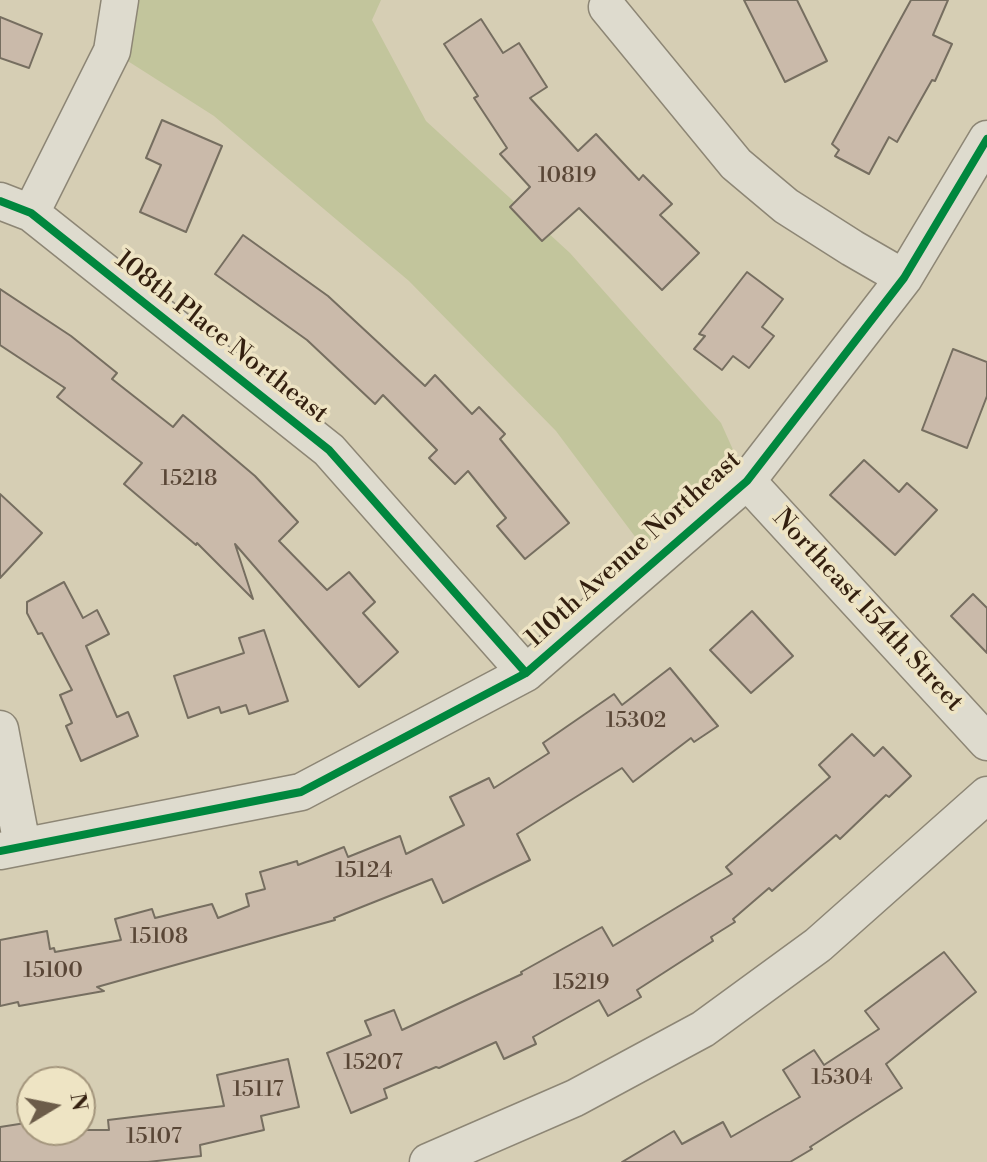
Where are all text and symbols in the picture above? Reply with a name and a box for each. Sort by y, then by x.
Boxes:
house number: 10819 [538,164,596,190]
street label: 108th Place Northeast [108,245,334,431]
street label: 110th Avenue Northeast [520,445,748,655]
house number: 15218 [161,467,217,493]
street label: Northeast 154th Street [765,503,969,719]
house number: 15302 [606,709,666,735]
house number: 15124 [335,859,393,885]
house number: 15108 [130,925,188,951]
house number: 15100 [23,959,83,985]
house number: 15219 [553,971,609,997]
house number: 15207 [343,1051,403,1077]
north arrow [16,1066,96,1146]
house number: 15304 [811,1066,873,1092]
house number: 15117 [232,1078,284,1104]
text: N [63,1091,93,1113]
house number: 15107 [126,1125,182,1151]

